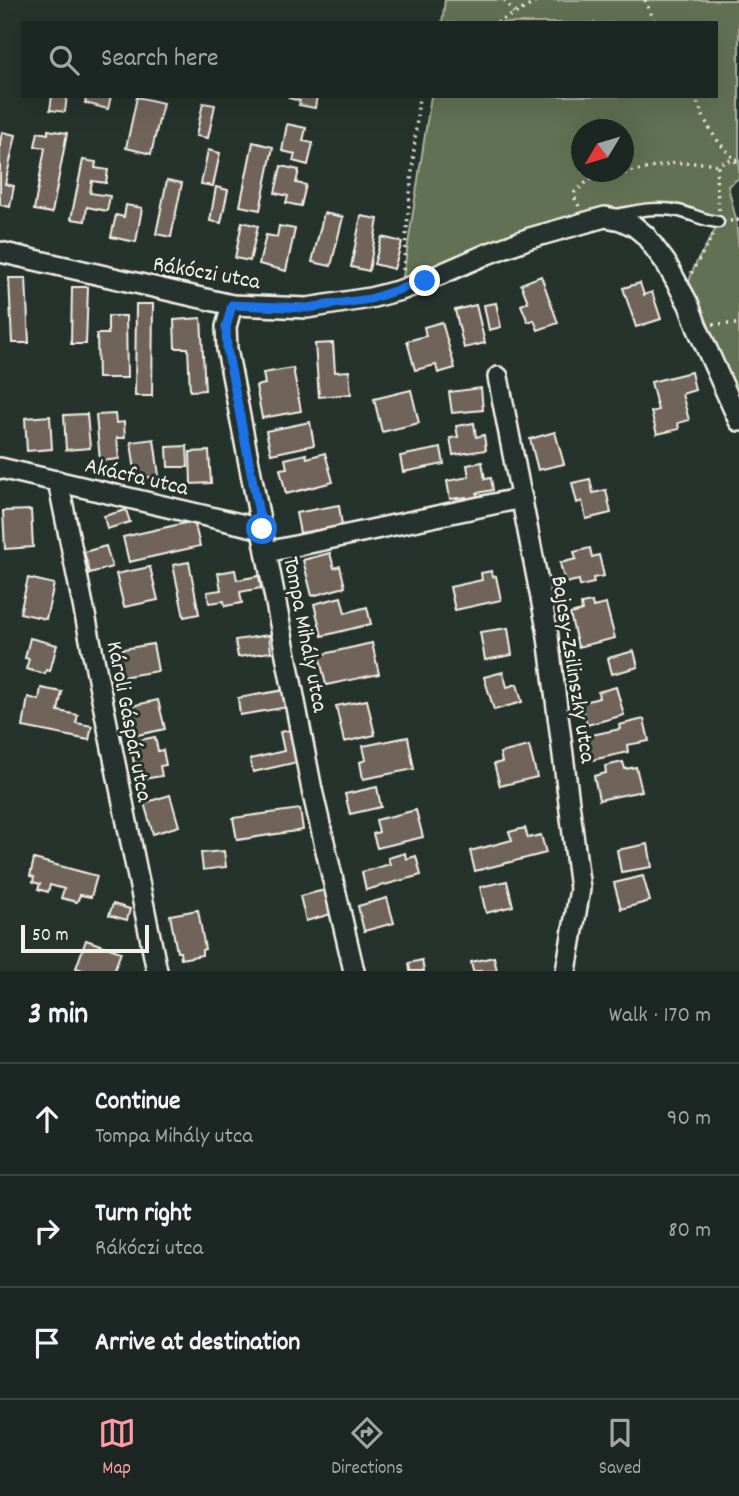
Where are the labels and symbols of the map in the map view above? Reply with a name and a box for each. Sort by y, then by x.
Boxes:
north arrow [571,119,634,182]
street label: Rákóczi utca [150,249,264,300]
route end [409,265,440,296]
street label: Akácfa utca [81,450,192,507]
route start [246,513,277,544]
street label: Tompa Mihály utca [272,554,335,717]
street label: Bajcsy-Zsilinszky utca [540,574,603,767]
street label: Károli Gáspár utca [96,639,160,806]
scale bar [21,922,149,954]

